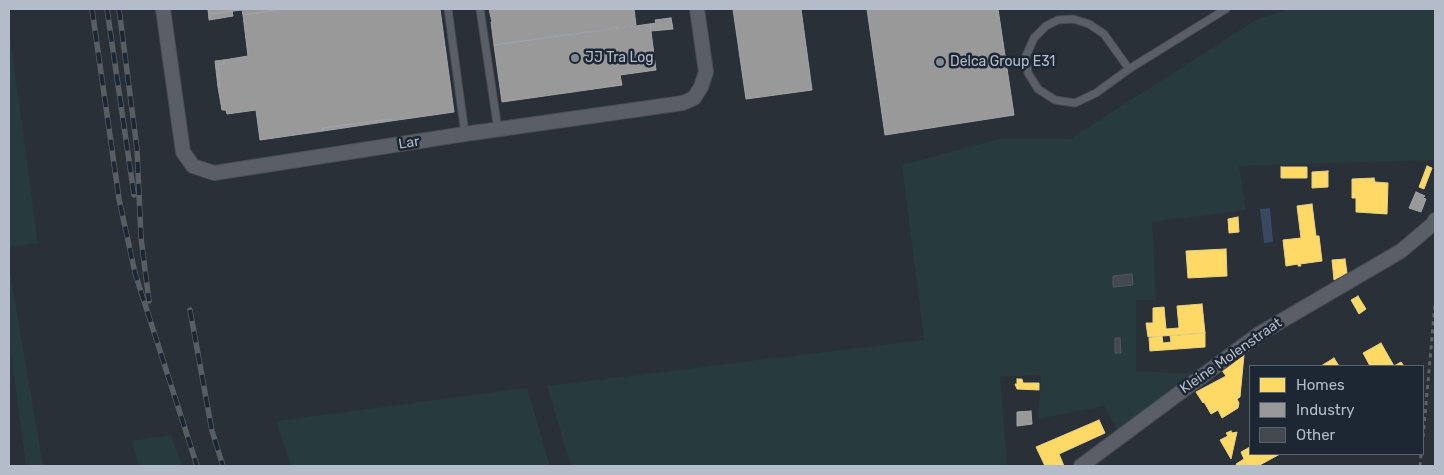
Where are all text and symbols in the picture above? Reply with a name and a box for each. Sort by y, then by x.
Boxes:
place label: JJ Tra Log [585,50,654,66]
marker: JJ Tra Log [569,52,581,64]
place label: Delca Group E31 [950,54,1055,70]
marker: Delca Group E31 [934,56,946,68]
street label: Lar [397,133,421,153]
street label: Kleine Molenstraat [1177,315,1285,397]
legend [1249,365,1424,455]
text: Homes [1296,376,1345,394]
text: Industry [1296,401,1355,419]
text: Other [1296,426,1335,444]

